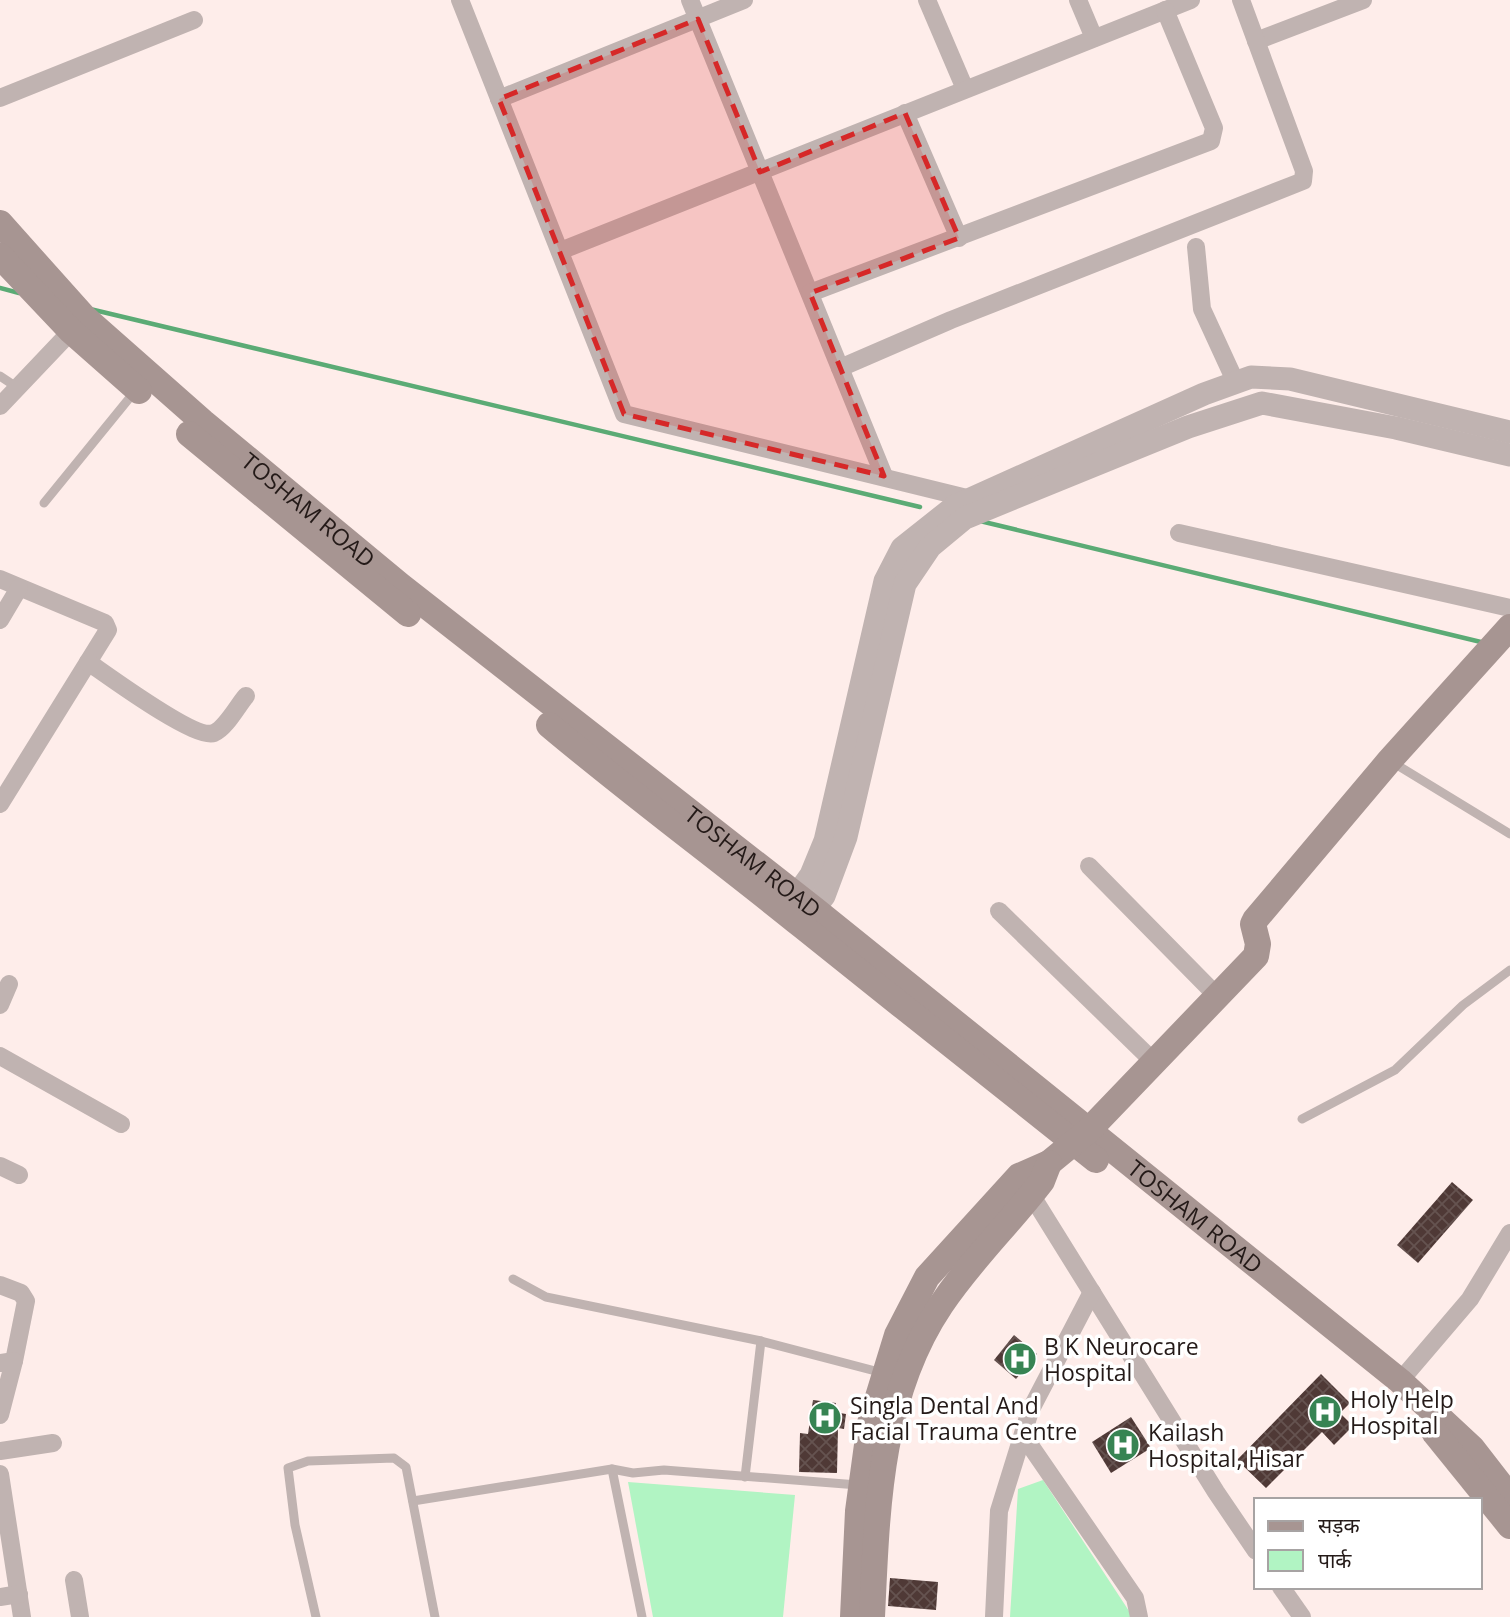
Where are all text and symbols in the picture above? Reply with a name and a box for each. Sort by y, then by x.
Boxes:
street label: TOSHAM ROAD [235,445,382,574]
street label: TOSHAM ROAD [678,798,828,925]
street label: TOSHAM ROAD [1121,1152,1270,1280]
place label: B K Neurocare Hospital [1044,1330,1199,1388]
hospital icon: B K Neurocare Hospital [1001,1340,1039,1378]
place label: Holy Help Hospital [1350,1383,1454,1441]
place label: Singla Dental And Facial Trauma Centre [850,1389,1077,1447]
hospital icon: Holy Help Hospital [1306,1393,1344,1431]
hospital icon: Singla Dental And Facial Trauma Centre [806,1399,844,1437]
place label: Kailash Hospital, Hisar [1148,1416,1305,1474]
hospital icon: Kailash Hospital, Hisar [1104,1426,1142,1464]
legend [1254,1498,1482,1589]
text: सड़क [1318,1511,1360,1539]
text: पार्क [1318,1546,1352,1574]

